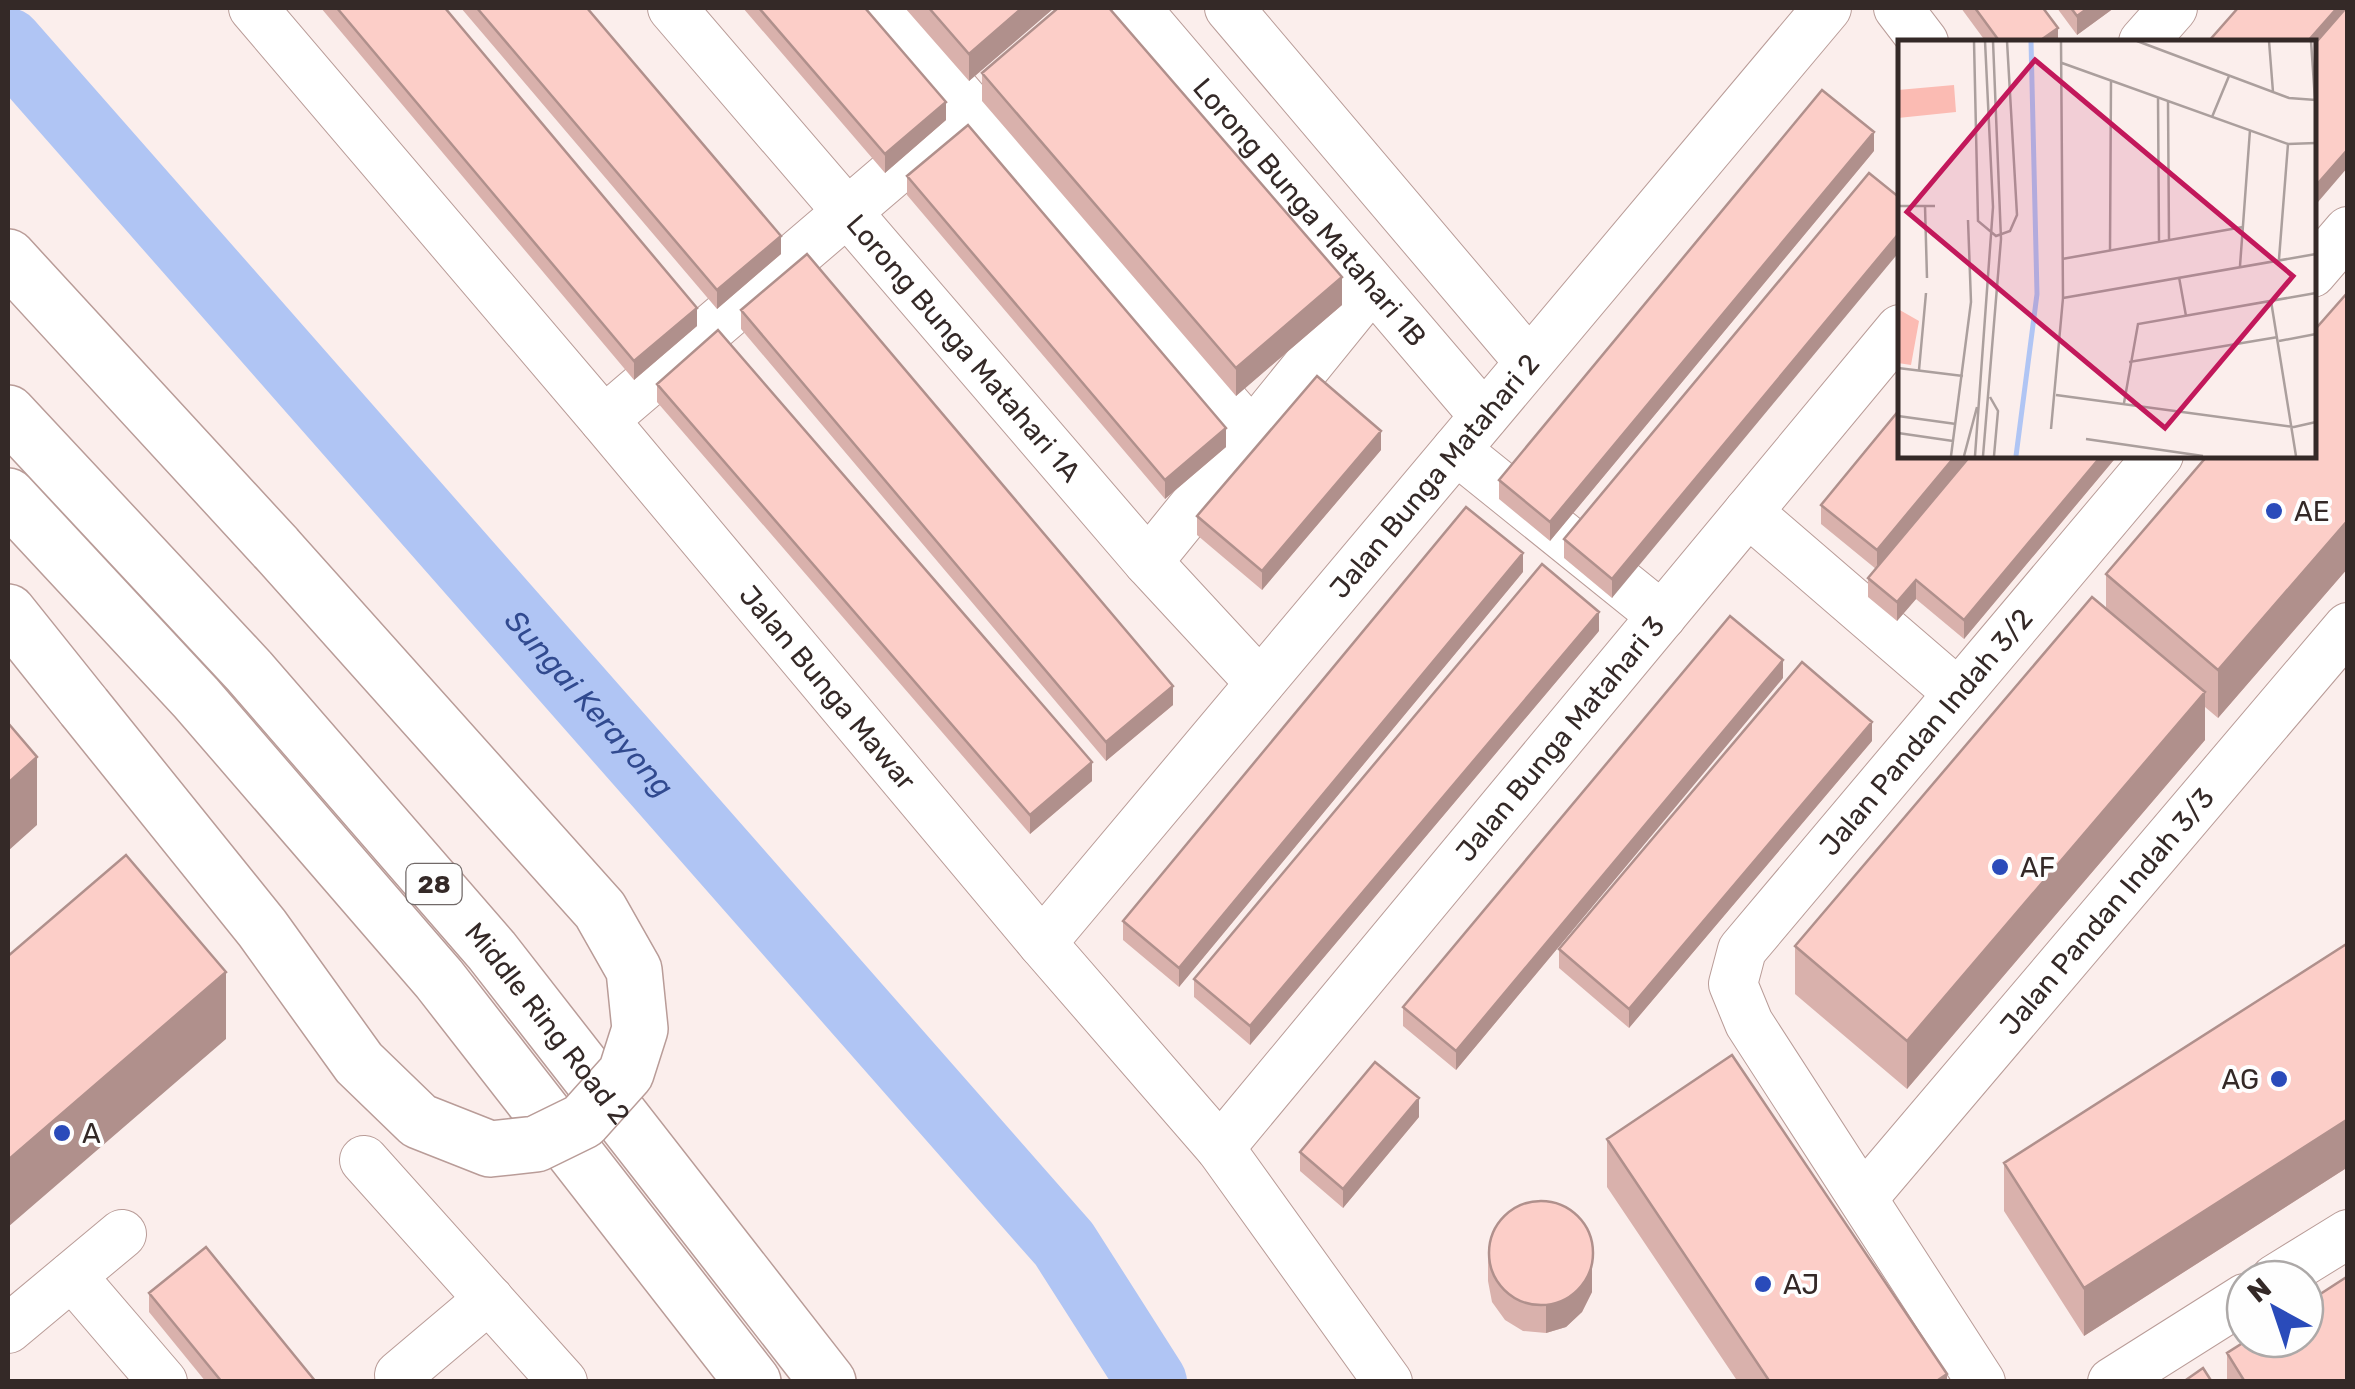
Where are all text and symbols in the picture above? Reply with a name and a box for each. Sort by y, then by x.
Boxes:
inset map [1898,40,2315,458]
street label: Lorong Bunga Matahari 1B [1186,72,1433,353]
street label: Lorong Bunga Matahari 1A [840,208,1088,489]
street label: Jalan Bunga Matahari 2 [1323,348,1546,605]
place label: AE [2294,495,2330,528]
marker: AE [2263,500,2285,522]
street label: Jalan Bunga Mawar [732,579,923,797]
street label: Jalan Pandan Indah 3/2 [1813,602,2039,862]
water label: Sungai Kerayong [497,603,681,805]
street label: Jalan Bunga Matahari 3 [1449,610,1671,868]
street label: Jalan Pandan Indah 3/3 [1993,781,2221,1041]
place label: AF [2020,851,2055,884]
marker: AF [1989,856,2011,878]
road number: 28 [406,864,462,904]
street label: Middle Ring Road 2 [458,916,637,1131]
place label: AG [2222,1063,2259,1096]
marker: AG [2268,1068,2290,1090]
place label: A [82,1117,101,1150]
marker: A [51,1122,73,1144]
north arrow [2225,1259,2325,1359]
place label: AJ [1783,1268,1819,1301]
text: N [2241,1271,2278,1309]
marker: AJ [1752,1273,1774,1295]

